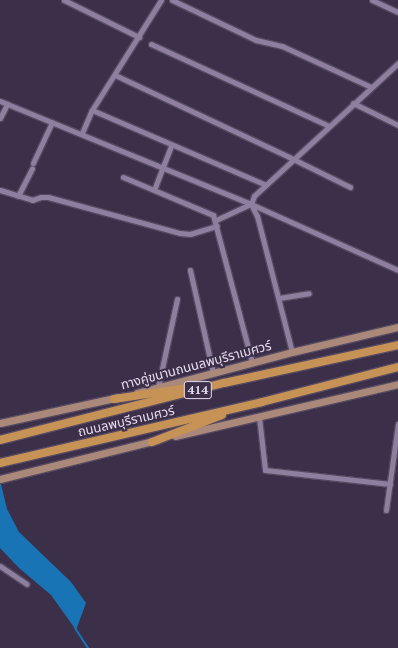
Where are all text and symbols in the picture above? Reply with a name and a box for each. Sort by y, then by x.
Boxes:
street label: ทางคู่ขนานถนนลพบุรีราเมศวร์ [119,337,273,393]
road number: 414 [183,380,213,400]
street label: ถนนลพบุรีราเมศวร์ [76,402,176,440]

